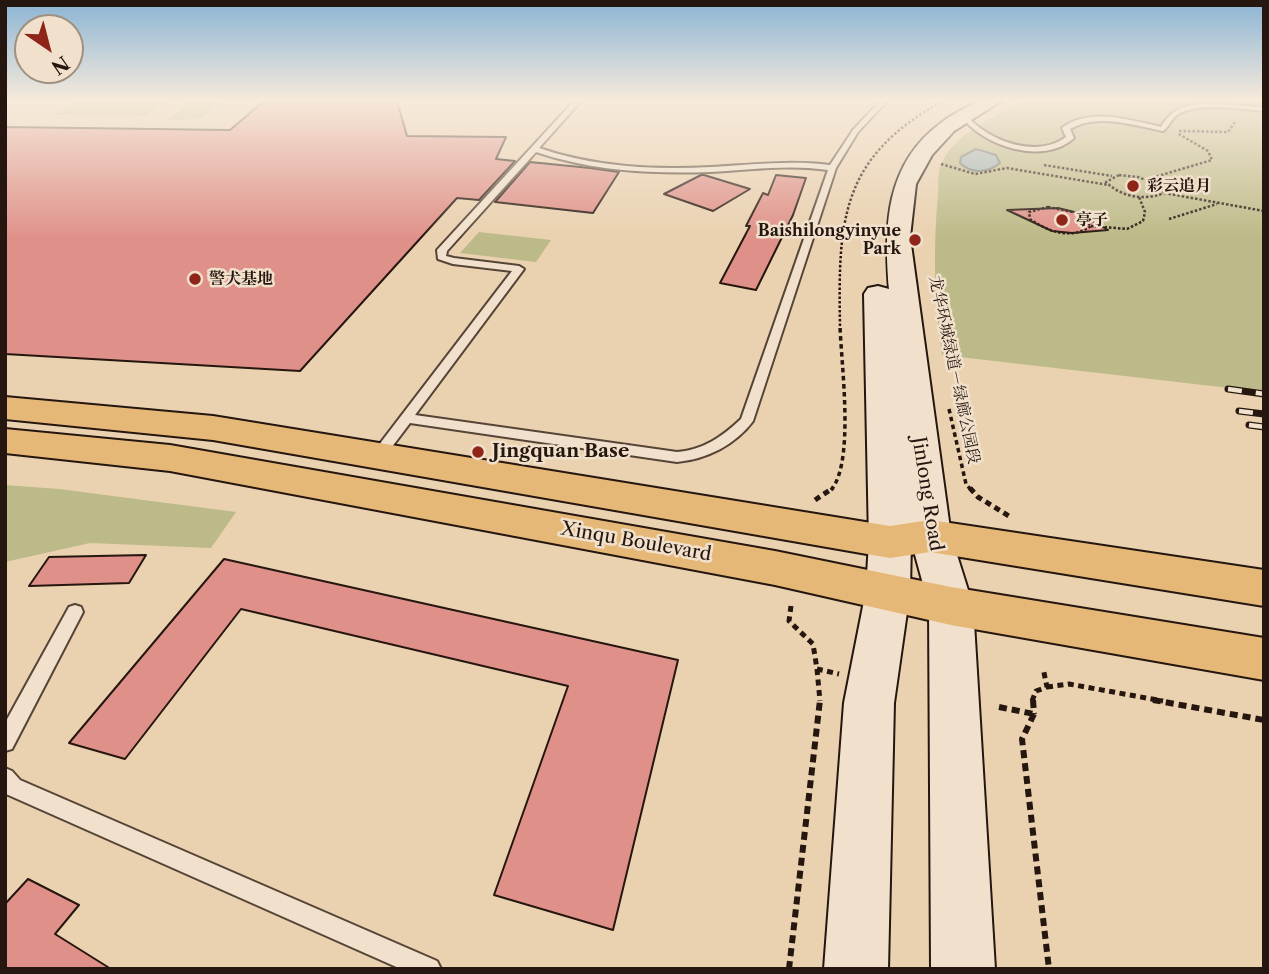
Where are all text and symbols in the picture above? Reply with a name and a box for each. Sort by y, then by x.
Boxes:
north arrow [14,14,84,84]
text: N [47,51,74,79]
place label: 彩云追月 [1147,176,1211,196]
marker: 彩云追月 [1125,178,1141,194]
place label: 亭子 [1076,210,1108,230]
marker: 亭子 [1054,212,1070,228]
place label: Baishilongyinyue Park [758,221,901,259]
marker: Baishilongyinyue Park [907,232,923,248]
place label: 警犬基地 [209,269,273,289]
marker: 警犬基地 [187,271,203,287]
street label: 龙华环城绿道－绿廊公园段 [925,274,983,466]
street label: Jinlong Road [907,435,947,553]
place label: Jingquan Base [492,441,629,463]
marker: Jingquan Base [470,444,486,460]
street label: Xinqu Boulevard [559,518,713,566]

